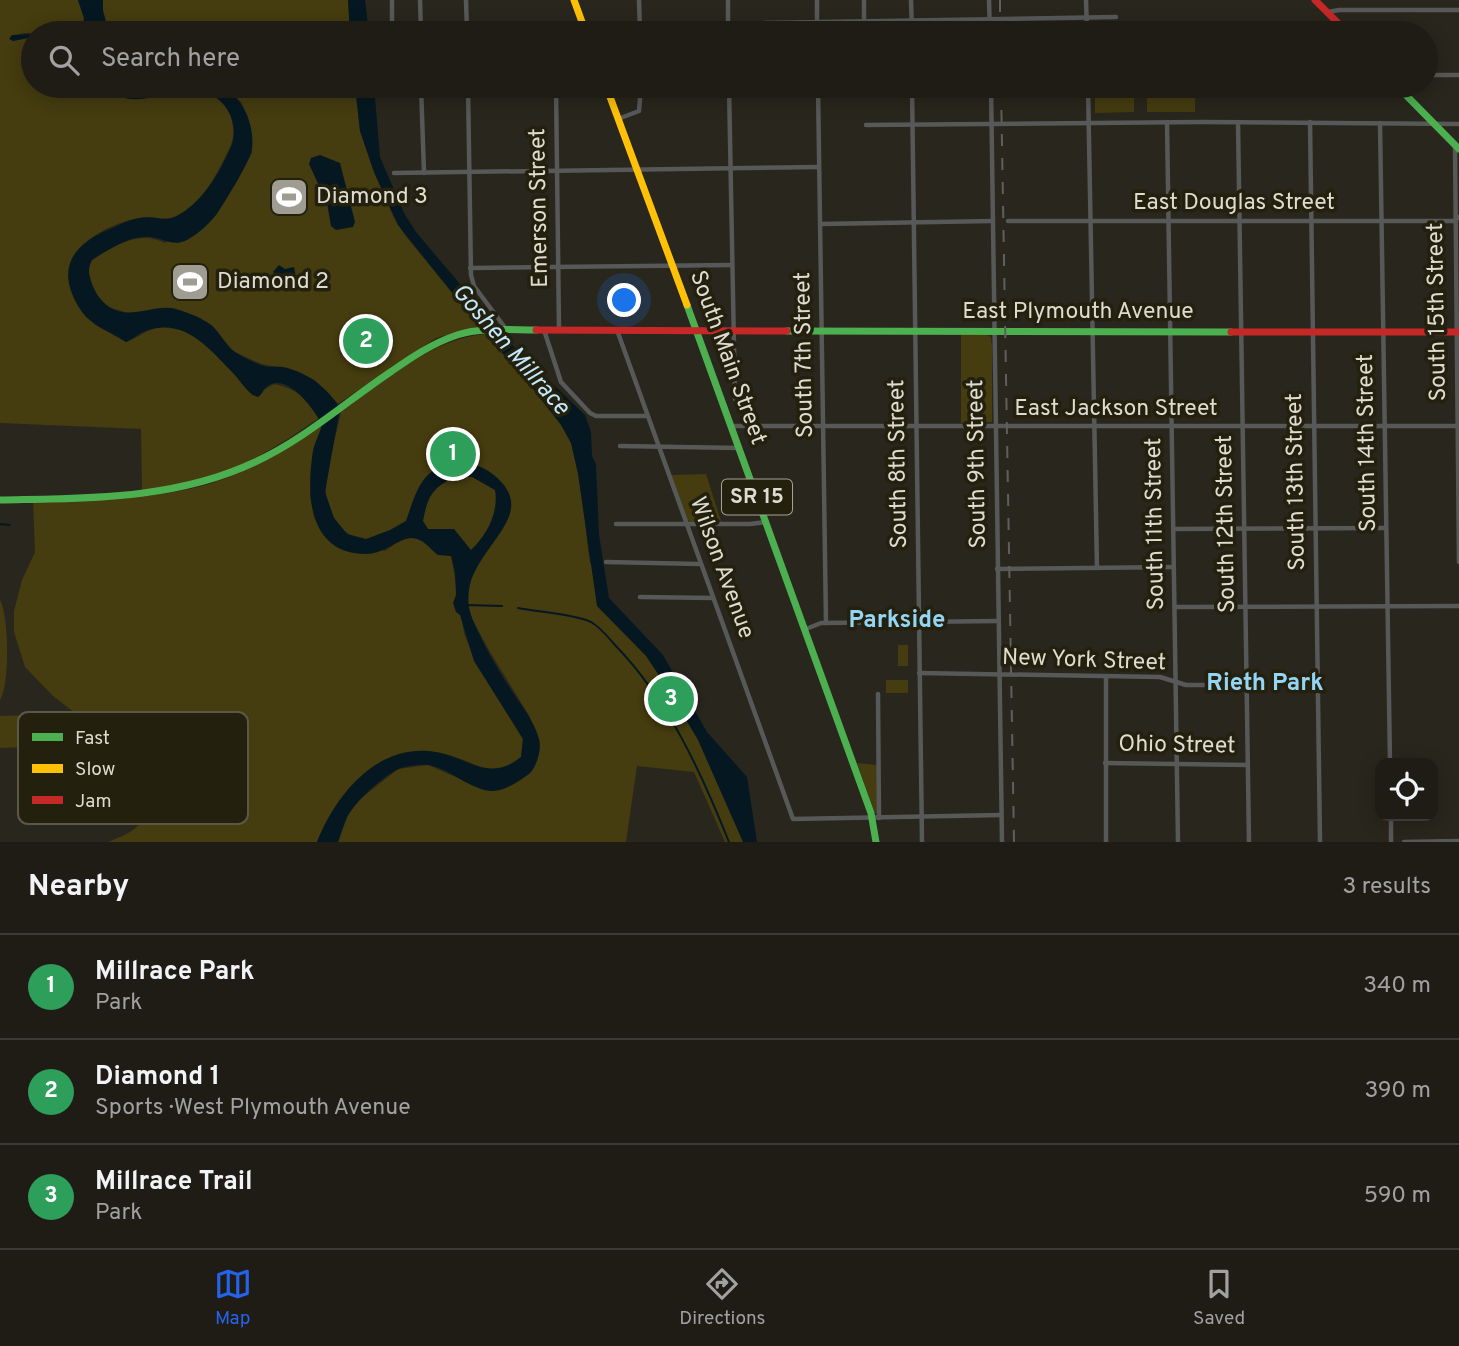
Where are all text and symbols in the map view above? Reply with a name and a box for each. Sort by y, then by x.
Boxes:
search box [21,21,1438,98]
icon: search [45,41,83,79]
text: Search here [101,43,240,76]
street label: Emerson Street [524,128,556,288]
sports icon: Diamond 3 [268,176,310,218]
place label: Diamond 3 [316,183,428,212]
street label: East Douglas Street [1133,189,1335,218]
street label: South 15th Street [1422,223,1454,401]
sports icon: Diamond 2 [169,261,211,303]
street label: South Main Street [682,267,772,449]
place label: Diamond 2 [217,268,329,297]
street label: South 7th Street [789,272,821,438]
water label: Goshen Millrace [445,278,576,422]
your location [607,283,641,317]
street label: East Plymouth Avenue [962,298,1194,327]
pin: 2 [343,315,389,367]
street label: South 14th Street [1352,354,1384,532]
street label: South 8th Street [883,379,915,549]
street label: South 9th Street [962,379,994,549]
street label: South 13th Street [1281,393,1313,571]
street label: East Jackson Street [1014,395,1218,424]
pin: 1 [430,428,476,480]
street label: South 12th Street [1211,435,1243,613]
street label: South 11th Street [1140,437,1172,611]
road number: SR 15 [722,480,792,514]
street label: Wilson Avenue [682,493,760,643]
district label: Parkside [849,606,945,636]
street label: New York Street [1001,644,1167,678]
district label: Rieth Park [1206,669,1324,699]
pin: 3 [648,673,694,725]
legend [18,712,248,824]
text: Fast [75,727,110,751]
street label: Ohio Street [1118,730,1236,762]
text: Slow [75,758,115,782]
map controls [1375,758,1438,821]
button: locate [1375,758,1438,821]
text: Jam [75,790,112,814]
text: Nearby [28,869,129,906]
text: 3 results [1342,873,1431,902]
text: Millrace Park [95,956,255,989]
text: 1 [46,972,56,1001]
text: 340 m [1363,972,1431,1001]
text: Park [95,989,142,1018]
text: Diamond 1 [95,1061,220,1094]
text: 2 [44,1077,58,1106]
text: 390 m [1364,1077,1431,1106]
text: Sports · West Plymouth Avenue [95,1094,411,1123]
text: Millrace Trail [95,1166,253,1199]
text: 3 [44,1182,58,1211]
text: 590 m [1364,1182,1431,1211]
text: Park [95,1199,142,1228]
tab: Map [214,1265,252,1331]
tab: Directions [679,1265,766,1331]
tab: Saved [1193,1265,1245,1331]

